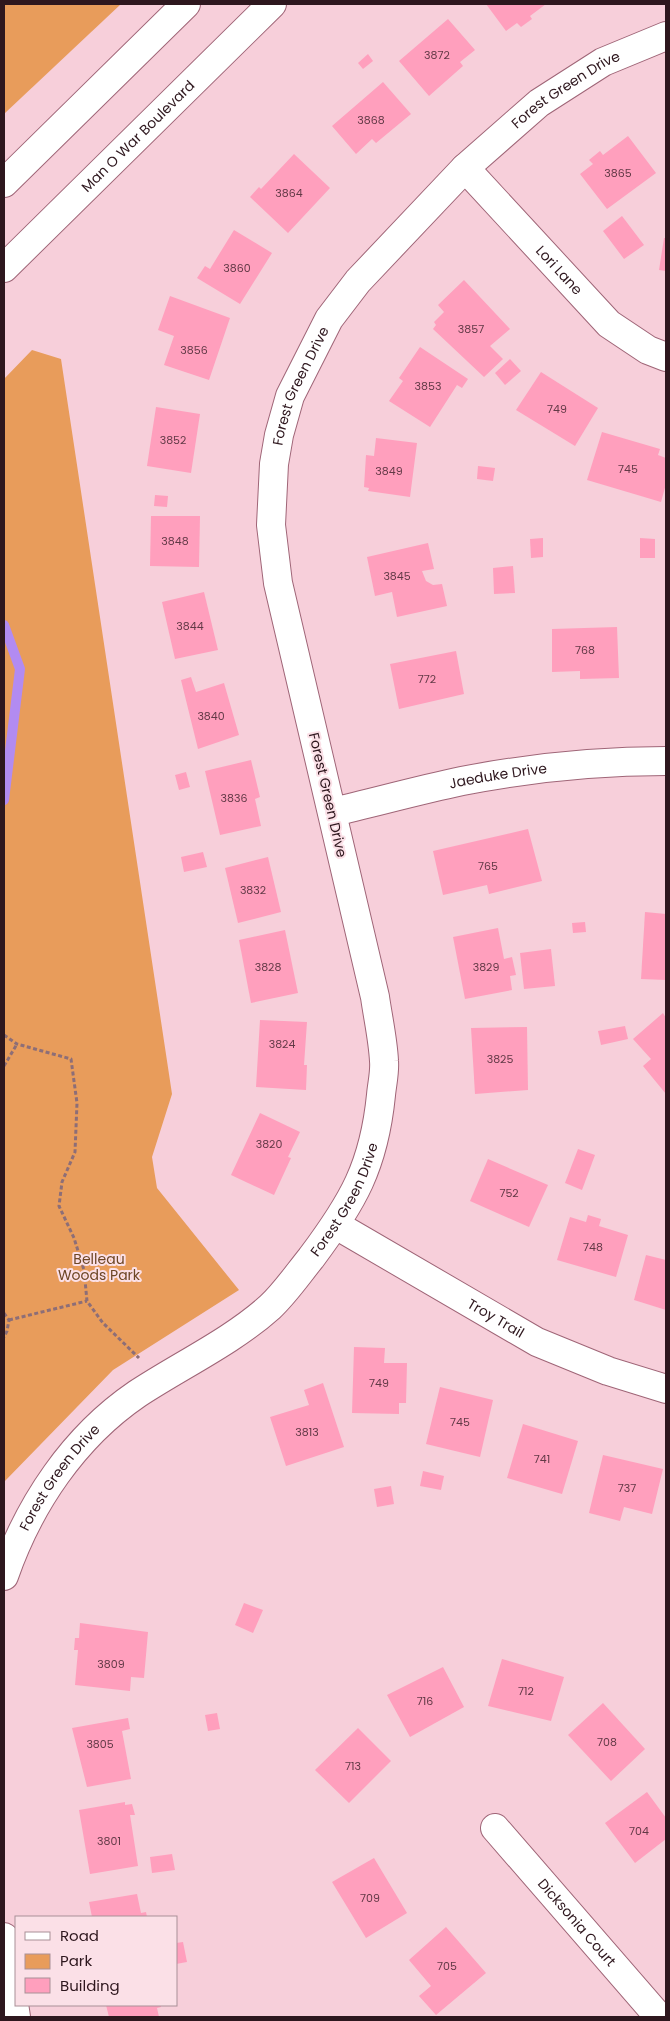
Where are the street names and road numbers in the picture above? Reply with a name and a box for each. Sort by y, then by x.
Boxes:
street label: Forest Green Drive [507,46,623,133]
street label: Man O War Boulevard [77,76,199,196]
street label: Lori Lane [531,241,587,299]
street label: Forest Green Drive [267,323,334,447]
street label: Forest Green Drive [304,731,352,860]
street label: Jaeduke Drive [447,758,548,794]
street label: Forest Green Drive [306,1140,383,1261]
street label: Troy Trail [464,1294,528,1342]
street label: Forest Green Drive [14,1419,104,1534]
street label: Dicksonia Court [533,1874,621,1971]

